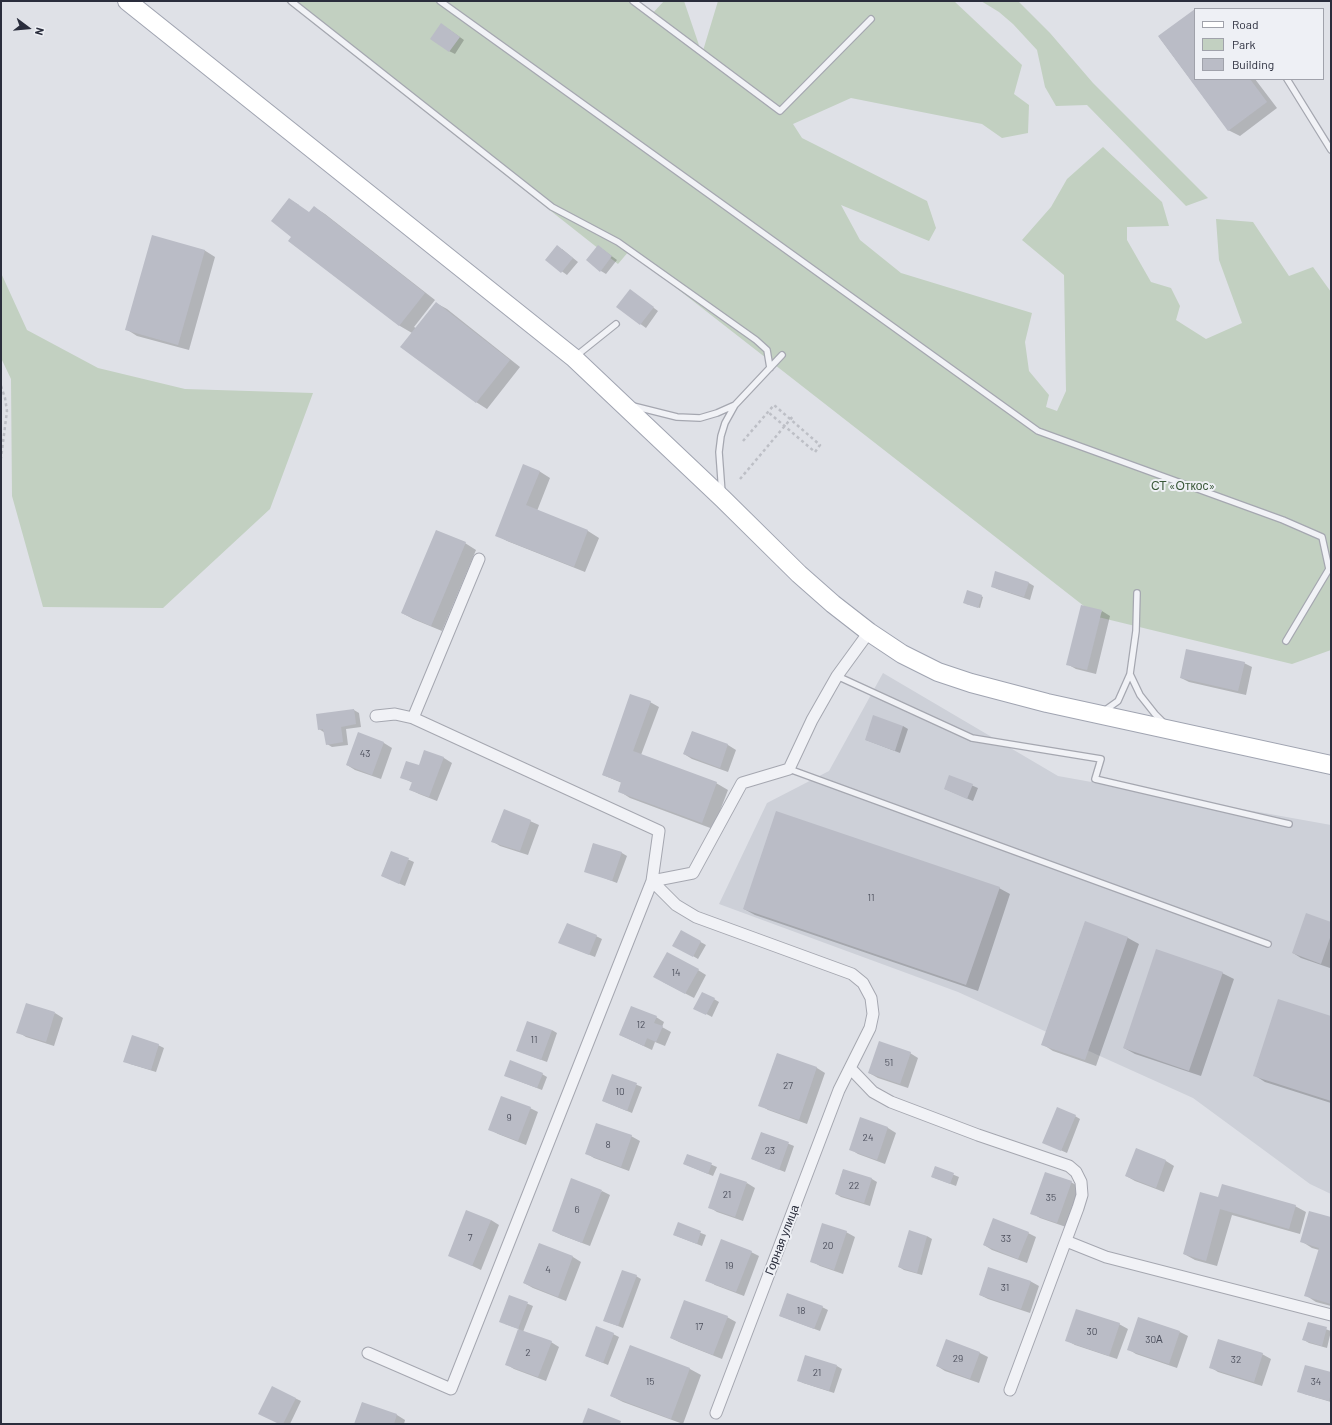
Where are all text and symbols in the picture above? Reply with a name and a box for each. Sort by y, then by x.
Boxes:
north arrow [8,8,48,48]
legend [1194,8,1324,80]
text: Road [1232,17,1259,31]
text: N [33,26,47,37]
text: Park [1232,37,1256,51]
text: Building [1232,57,1274,71]
park label: СТ «Откос» [1151,479,1215,493]
house number: 43 [360,748,370,760]
house number: 11 [867,892,875,904]
house number: 14 [671,967,681,979]
house number: 12 [637,1019,645,1031]
house number: 11 [530,1034,538,1046]
house number: 51 [885,1057,893,1069]
house number: 27 [783,1080,793,1092]
house number: 10 [615,1086,625,1098]
house number: 9 [506,1112,512,1124]
house number: 24 [863,1132,873,1144]
house number: 8 [605,1139,611,1151]
house number: 23 [765,1145,775,1157]
house number: 22 [849,1180,859,1192]
house number: 21 [723,1189,731,1201]
house number: 35 [1046,1192,1056,1204]
street label: Горная улица [762,1203,802,1277]
house number: 6 [574,1204,580,1216]
house number: 7 [468,1232,472,1244]
house number: 33 [1001,1233,1011,1245]
house number: 20 [822,1240,834,1252]
house number: 19 [725,1260,733,1272]
house number: 4 [545,1264,551,1276]
house number: 31 [1001,1282,1009,1294]
house number: 18 [797,1305,805,1317]
house number: 17 [695,1321,703,1333]
house number: 30 [1087,1326,1097,1338]
house number: 30А [1145,1334,1163,1346]
house number: 2 [525,1347,531,1359]
house number: 29 [953,1353,963,1365]
house number: 32 [1231,1354,1241,1366]
house number: 21 [813,1367,821,1379]
house number: 15 [646,1376,654,1388]
house number: 34 [1311,1376,1321,1388]

